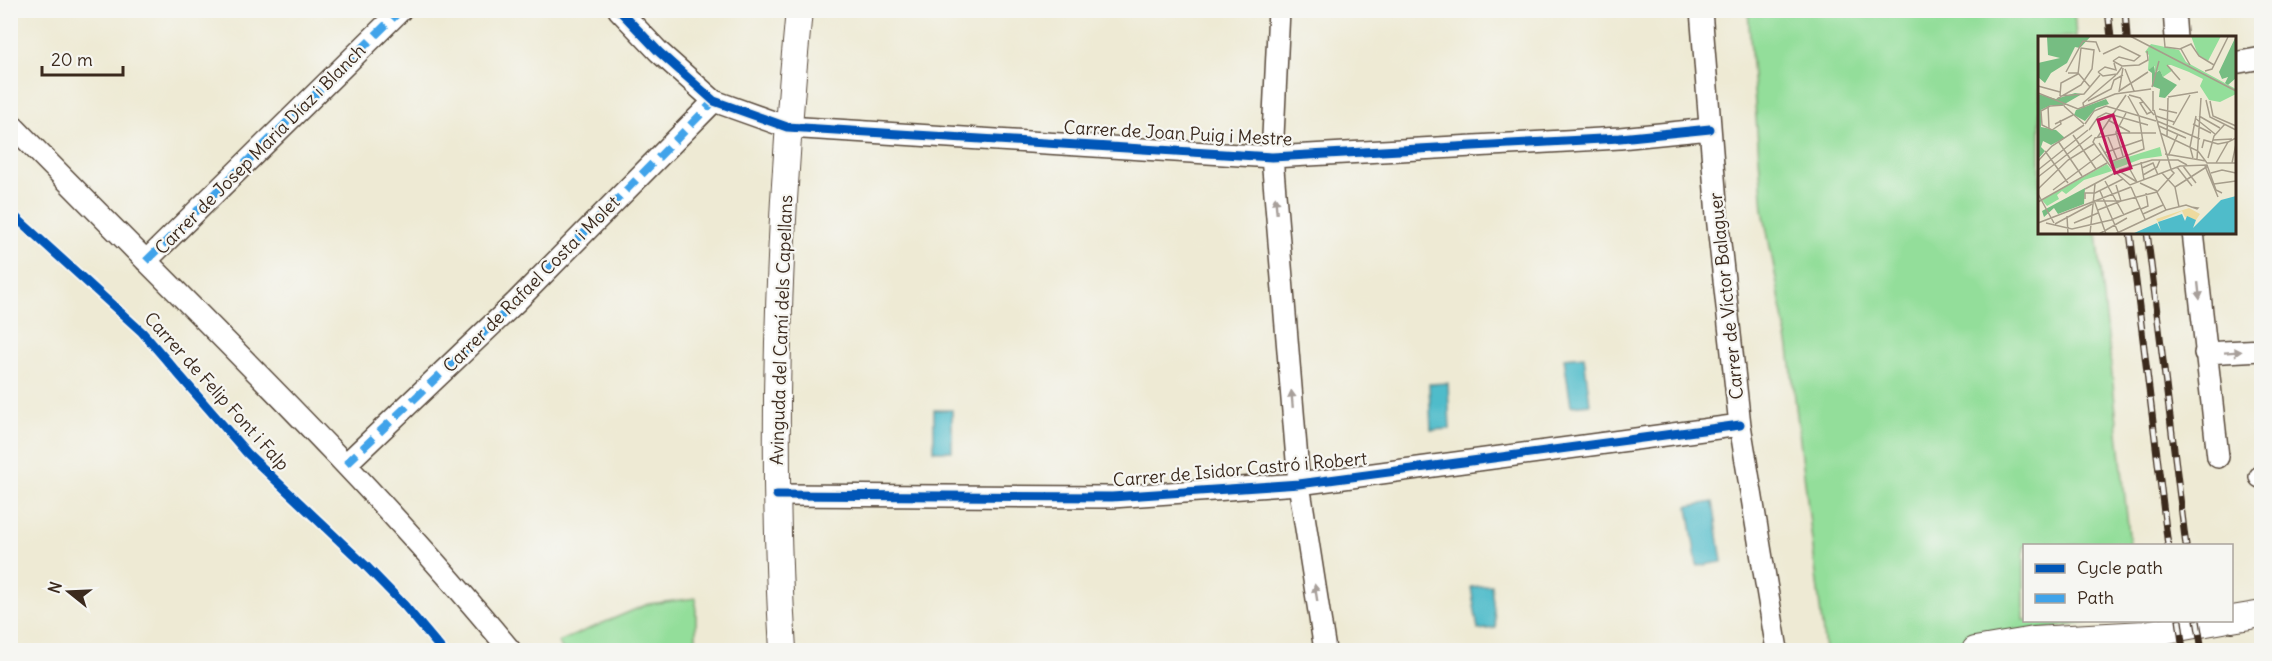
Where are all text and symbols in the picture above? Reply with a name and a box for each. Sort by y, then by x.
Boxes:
inset map [2038,36,2236,234]
scale bar [42,39,123,77]
street label: Carrer de Josep Maria Díaz i Blanch [150,39,370,259]
text: 20 m [51,48,93,71]
street label: Carrer de Joan Puig i Mestre [1063,116,1293,150]
street label: Carrer de Rafael Costa i Molet [438,191,624,377]
street label: Carrer de Víctor Balaguer [1704,191,1748,401]
street label: Avinguda del Camí dels Capellans [765,194,797,466]
one-way arrow [1271,195,1281,214]
one-way arrow [2194,281,2204,300]
street label: Carrer de Felip Font i Falp [140,307,294,475]
one-way arrow [2224,347,2243,356]
one-way arrow [1287,390,1297,409]
street label: Carrer de Isidor Castró i Robert [1112,446,1368,492]
legend [2023,544,2233,622]
text: Cycle path [2077,556,2163,579]
north arrow [39,562,99,622]
text: N [44,579,66,596]
one-way arrow [1311,583,1320,602]
text: Path [2077,586,2114,609]

